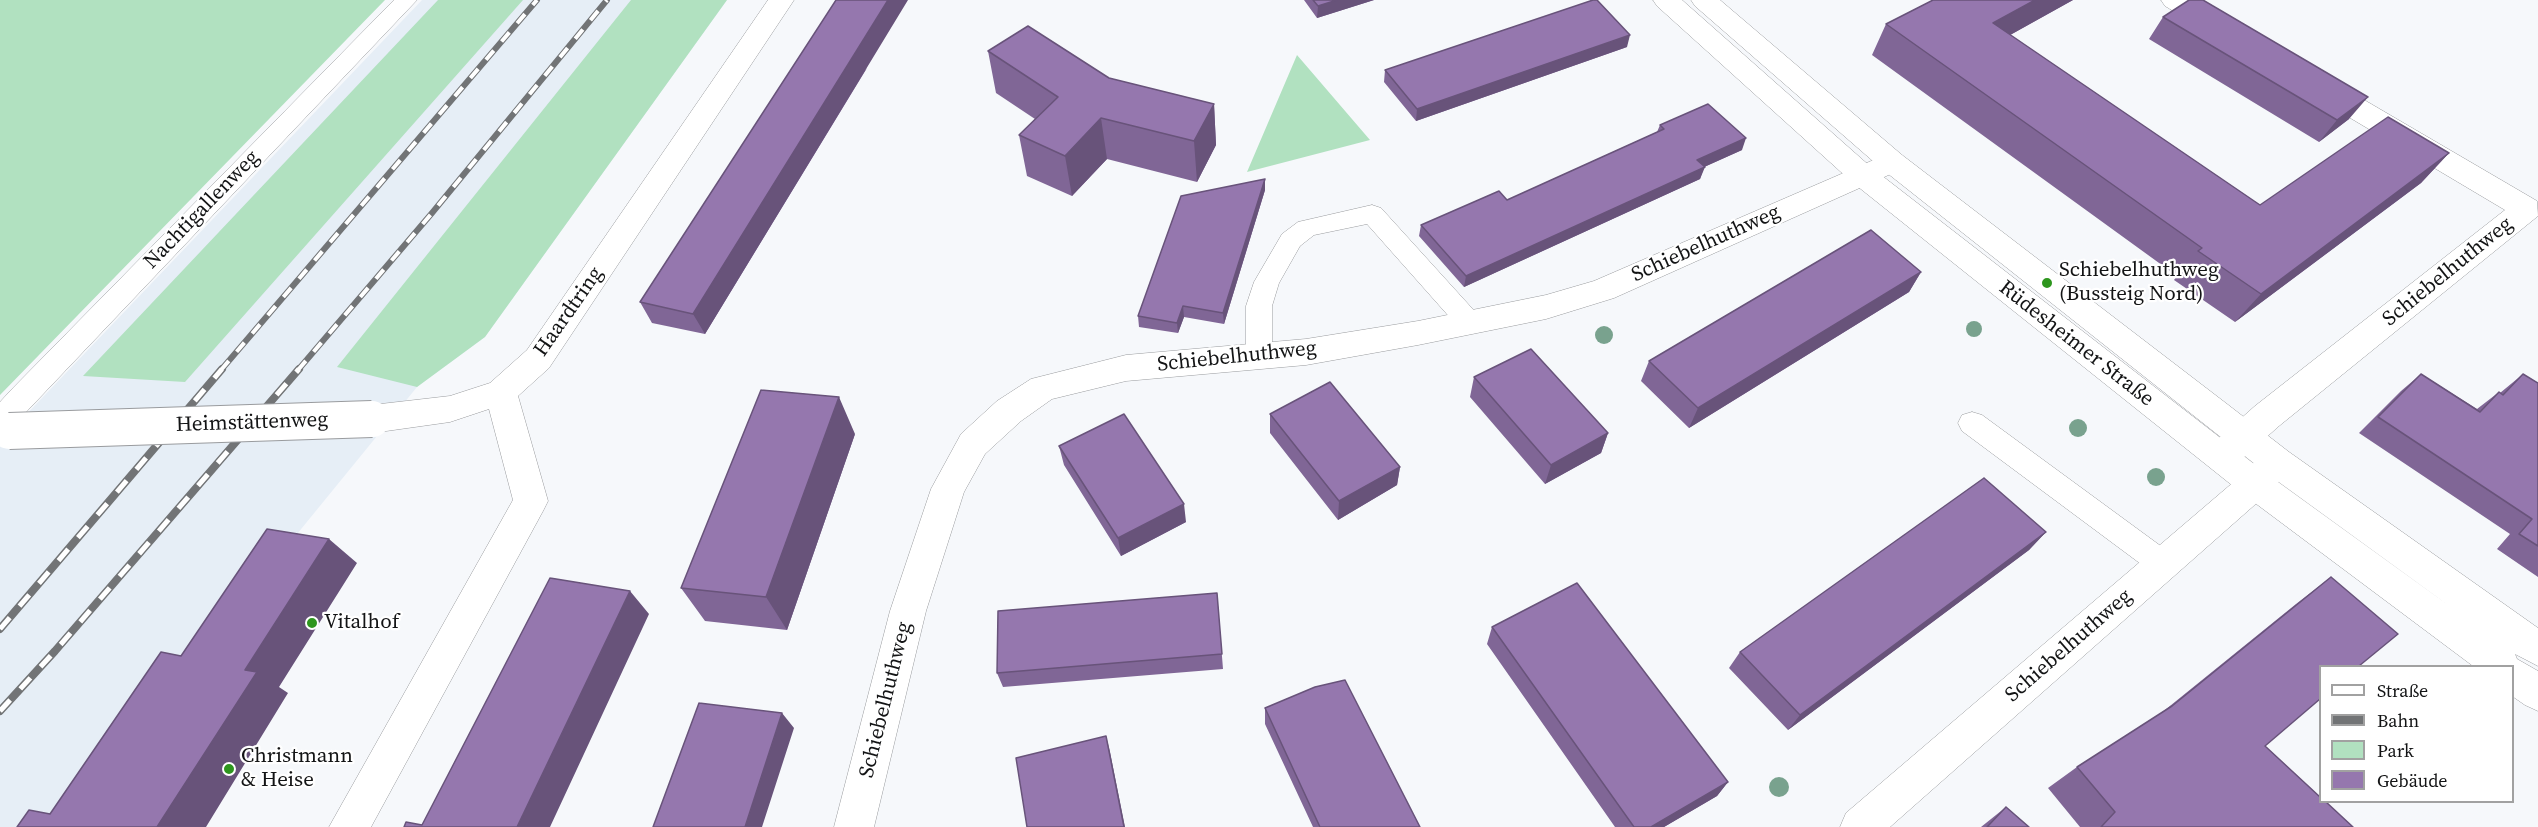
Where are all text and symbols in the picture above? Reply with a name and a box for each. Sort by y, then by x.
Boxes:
street label: Nachtigallenweg [139,145,265,275]
street label: Schiebelhuthweg [1628,200,1784,288]
street label: Schiebelhuthweg [2378,212,2518,332]
place label: Schiebelhuthweg (Bussteig Nord) [2059,258,2219,308]
street label: Haardtring [529,262,609,362]
street label: Rüdesheimer Straße [1993,276,2159,412]
marker: Schiebelhuthweg (Bussteig Nord) [2040,276,2054,290]
street label: Schiebelhuthweg [1156,336,1318,378]
street label: Heimstättenweg [175,408,329,438]
street label: Schiebelhuthweg [2000,584,2138,708]
place label: Vitalhof [324,610,399,636]
marker: Vitalhof [305,616,319,630]
street label: Schiebelhuthweg [854,619,918,781]
legend [2319,665,2514,803]
text: Straße [2377,678,2428,703]
text: Bahn [2377,708,2419,733]
text: Park [2377,738,2414,763]
place label: Christmann & Heise [241,744,353,794]
marker: Christmann & Heise [222,762,236,776]
text: Gebäude [2377,768,2448,793]

